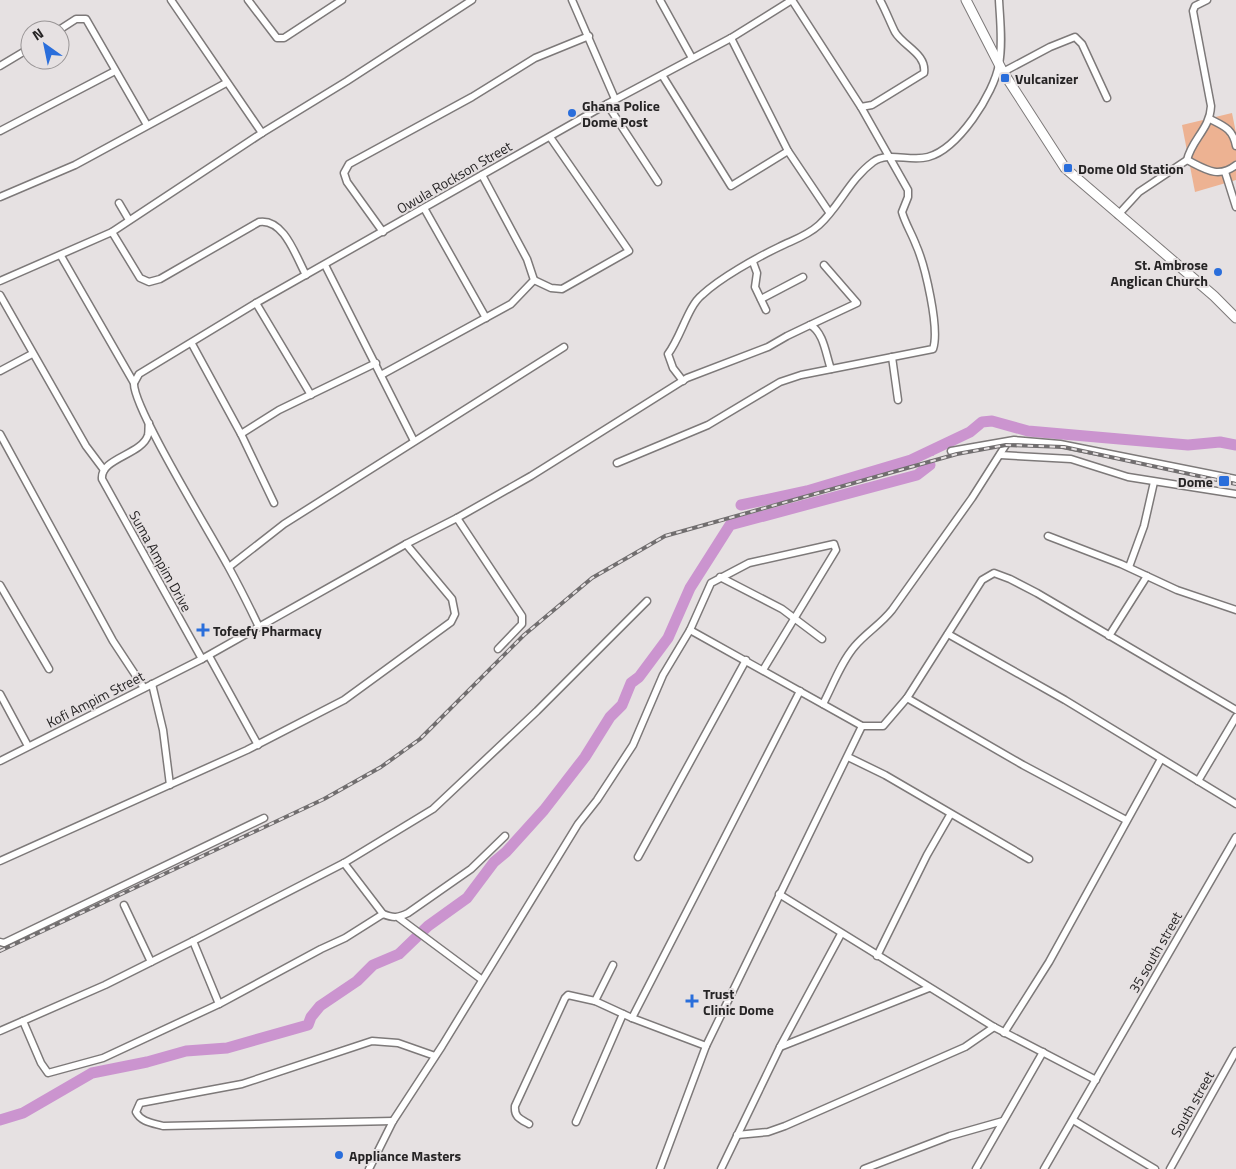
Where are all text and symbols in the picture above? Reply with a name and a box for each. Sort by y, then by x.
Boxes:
north arrow [20,20,70,70]
text: N [28,22,47,45]
place label: Vulcanizer [1015,68,1078,89]
marker: Vulcanizer [999,72,1011,84]
place label: Ghana Police Dome Post [582,95,660,132]
marker: Ghana Police Dome Post [566,107,578,119]
street label: Owula Rockson Street [392,135,516,219]
place label: Dome Old Station [1078,158,1184,179]
marker: Dome Old Station [1062,162,1074,174]
place label: St. Ambrose Anglican Church [1110,254,1208,291]
marker: St. Ambrose Anglican Church [1212,266,1224,278]
place label: Dome [1178,471,1213,492]
marker: Dome [1217,474,1231,488]
street label: Suma Ampim Drive [124,507,198,615]
place label: Tofeefy Pharmacy [213,620,322,641]
marker: Tofeefy Pharmacy [197,624,209,636]
street label: Kofi Ampim Street [42,665,148,733]
street label: 35 south street [1123,907,1187,997]
place label: Trust Clinic Dome [703,983,774,1020]
marker: Trust Clinic Dome [685,994,699,1008]
street label: South street [1165,1067,1219,1141]
place label: Appliance Masters [349,1145,462,1166]
marker: Appliance Masters [333,1149,345,1161]

